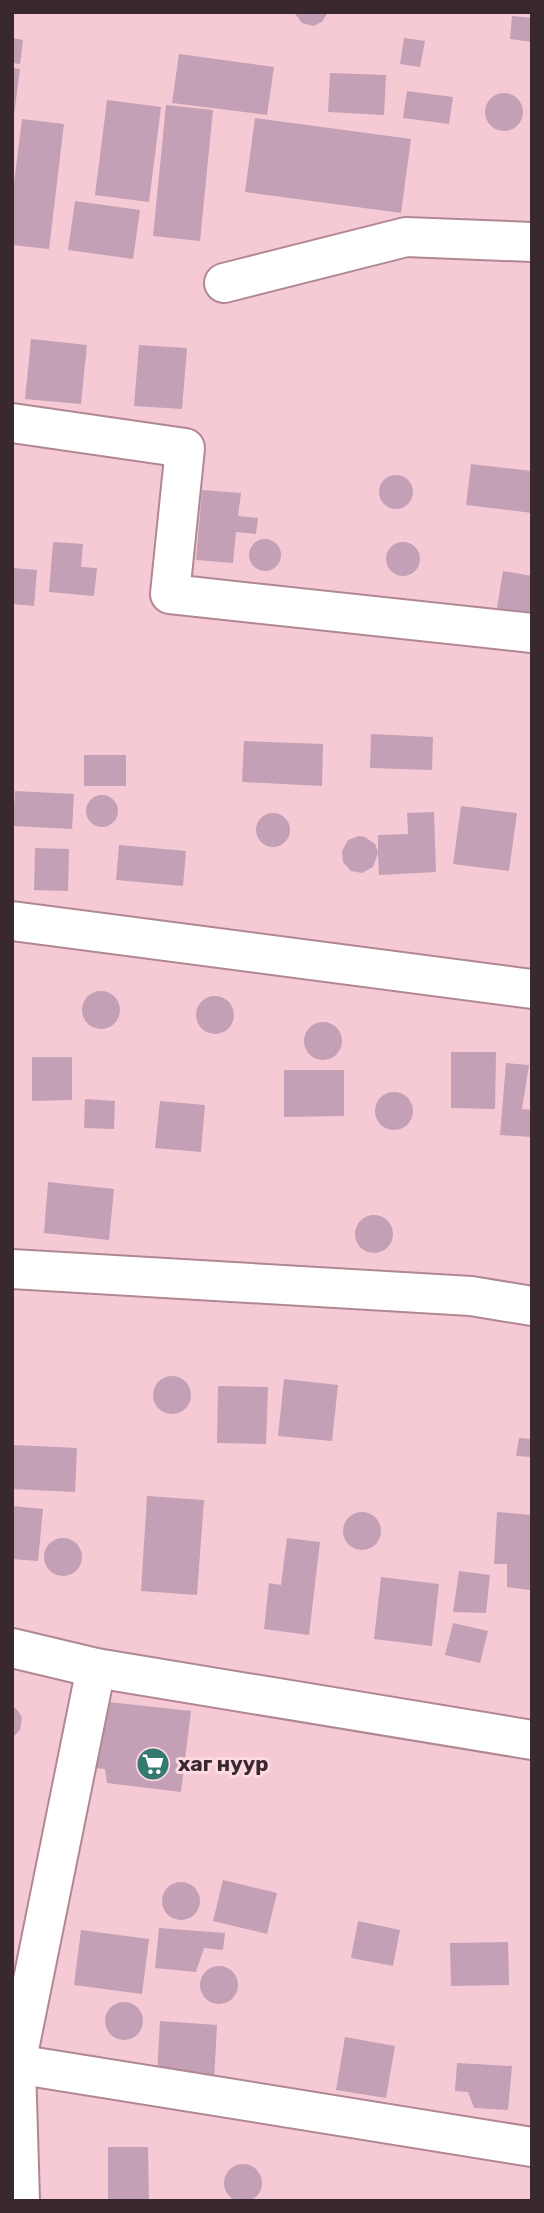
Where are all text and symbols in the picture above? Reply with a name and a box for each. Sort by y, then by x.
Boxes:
supermarket icon: хаг нуур [134,1745,172,1783]
place label: хаг нуур [178,1751,268,1776]

